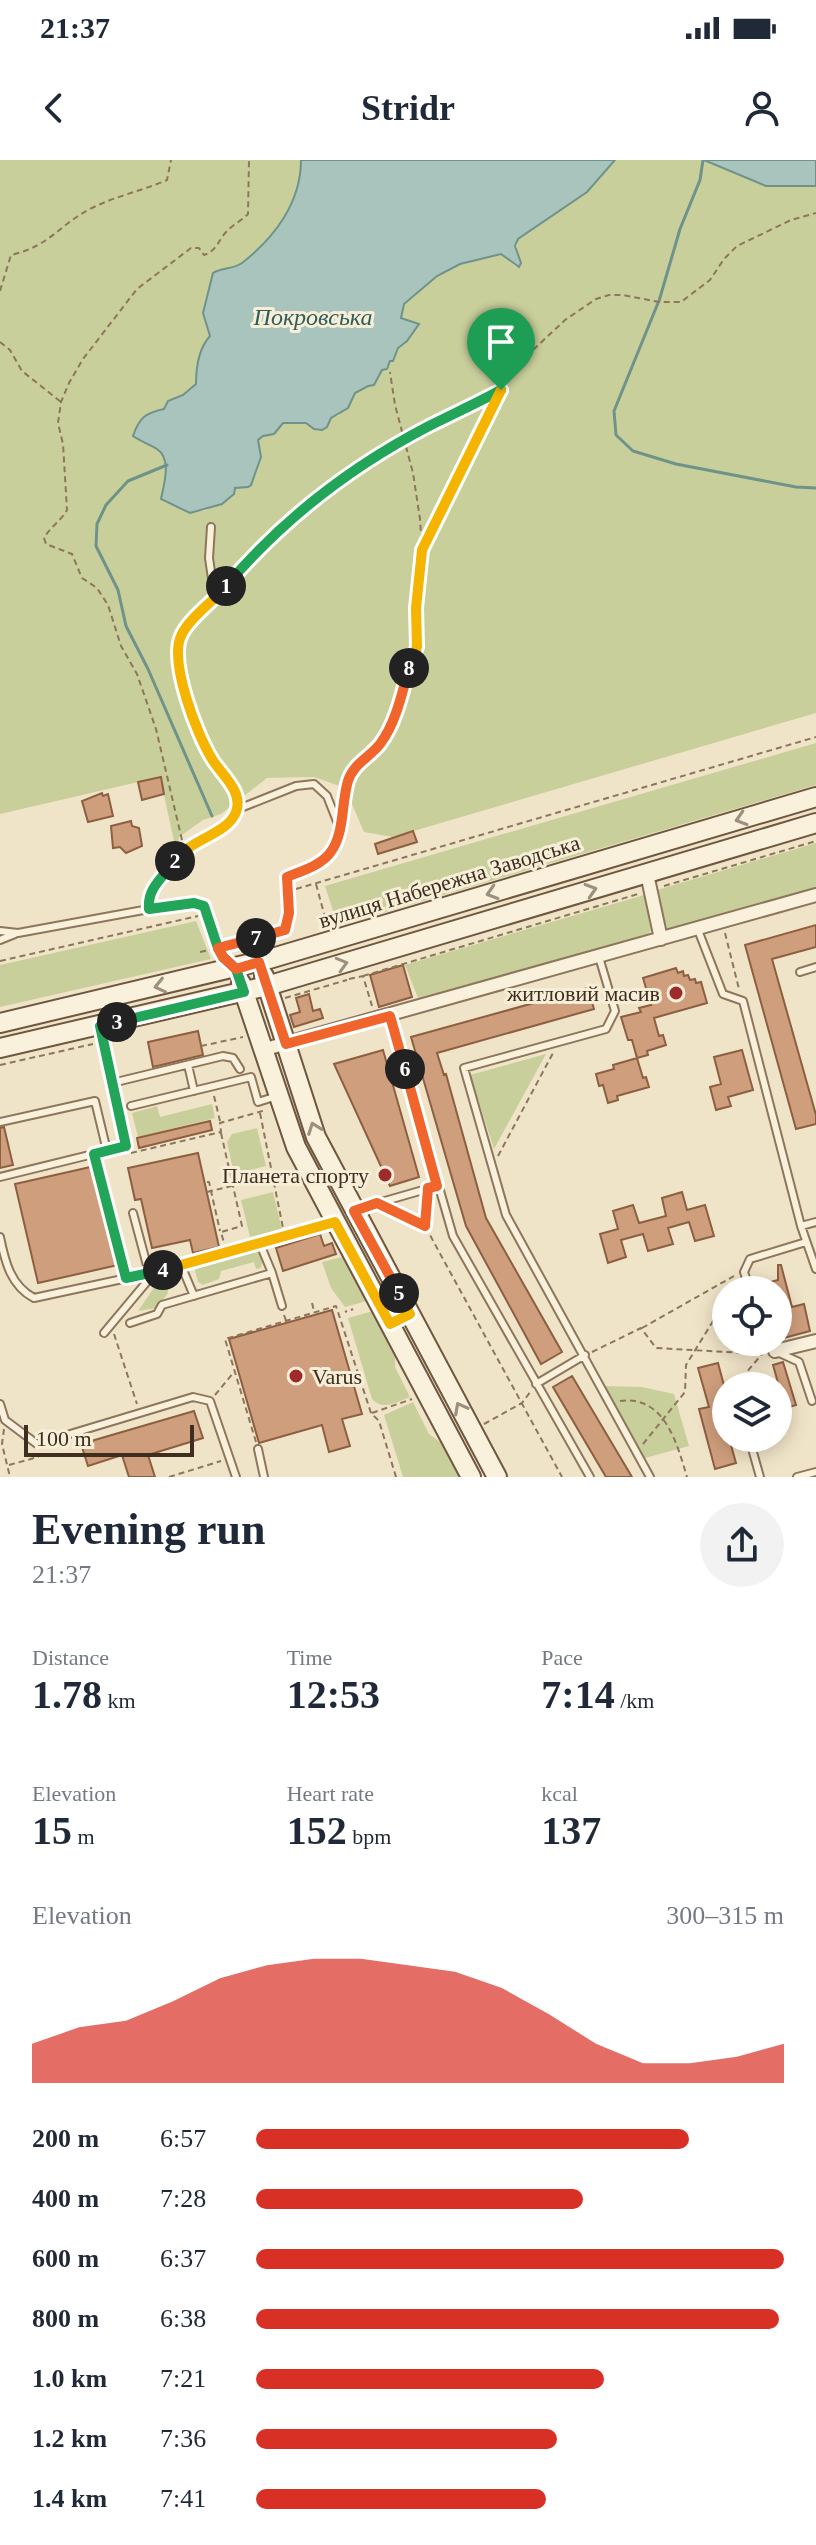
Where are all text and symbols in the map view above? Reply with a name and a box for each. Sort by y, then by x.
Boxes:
text: 21:37 [40,11,110,44]
icon: back [32,86,76,130]
icon: person [740,86,784,130]
text: Stridr [361,88,455,128]
water label: Покровська [253,304,372,330]
pin [467,308,535,390]
icon: arrive [479,320,523,364]
pin: 1 [206,566,246,606]
text: 1 [221,573,232,598]
pin: 8 [389,648,429,688]
text: 8 [404,655,415,680]
one-way arrow [735,810,749,826]
street label: вулиця Набережна Заводська [316,830,583,933]
pin: 2 [155,841,195,881]
text: 2 [170,848,181,873]
one-way arrow [584,883,598,899]
one-way arrow [486,884,500,900]
pin: 7 [236,918,276,958]
text: 7 [251,925,262,950]
one-way arrow [334,957,348,973]
one-way arrow [153,977,167,994]
place label: житловий масив [506,981,660,1006]
marker: житловий масив [667,984,685,1002]
pin: 3 [97,1002,137,1042]
text: 3 [112,1009,123,1034]
pin: 6 [385,1049,425,1089]
text: 6 [400,1056,411,1081]
one-way arrow [307,1122,323,1136]
place label: Планета спорту [222,1163,369,1188]
marker: Планета спорту [376,1166,394,1184]
pin: 4 [143,1250,183,1290]
text: 4 [158,1257,169,1282]
pin: 5 [379,1273,419,1313]
map controls [712,1276,792,1452]
button: locate [712,1276,792,1356]
text: 5 [394,1280,405,1305]
place label: Varus [312,1364,362,1389]
marker: Varus [287,1367,305,1385]
button: layers [712,1372,792,1452]
one-way arrow [454,1402,469,1417]
scale bar [24,1421,194,1457]
text: 100 m [36,1426,92,1451]
button: share [700,1503,784,1587]
text: Evening run [32,1505,266,1554]
text: 21:37 [32,1560,91,1589]
text: Distance [32,1645,109,1670]
text: Time [287,1645,332,1670]
text: Pace [541,1645,583,1670]
text: 1.78 [32,1672,102,1717]
text: 12:53 [287,1672,380,1717]
text: 7:14 [541,1672,615,1717]
text: km [102,1688,136,1713]
text: /km [615,1688,654,1713]
text: Elevation [32,1781,116,1806]
text: Heart rate [287,1781,374,1806]
text: kcal [541,1781,578,1806]
text: 15 [32,1808,72,1853]
text: 152 [287,1808,347,1853]
text: 137 [541,1808,601,1853]
text: m [72,1824,95,1849]
text: bpm [347,1824,391,1849]
text: Elevation [32,1901,132,1930]
text: 300–315 m [666,1901,784,1930]
text: 200 m [32,2124,99,2153]
text: 6:57 [160,2124,206,2153]
text: 400 m [32,2184,99,2213]
text: 7:28 [160,2184,206,2213]
text: 600 m [32,2244,99,2273]
text: 6:37 [160,2244,206,2273]
text: 800 m [32,2304,99,2333]
text: 6:38 [160,2304,206,2333]
text: 1.0 km [32,2364,107,2393]
text: 7:21 [160,2364,206,2393]
text: 1.2 km [32,2424,107,2453]
text: 7:36 [160,2424,206,2453]
text: 1.4 km [32,2484,107,2513]
text: 7:41 [160,2484,206,2513]

